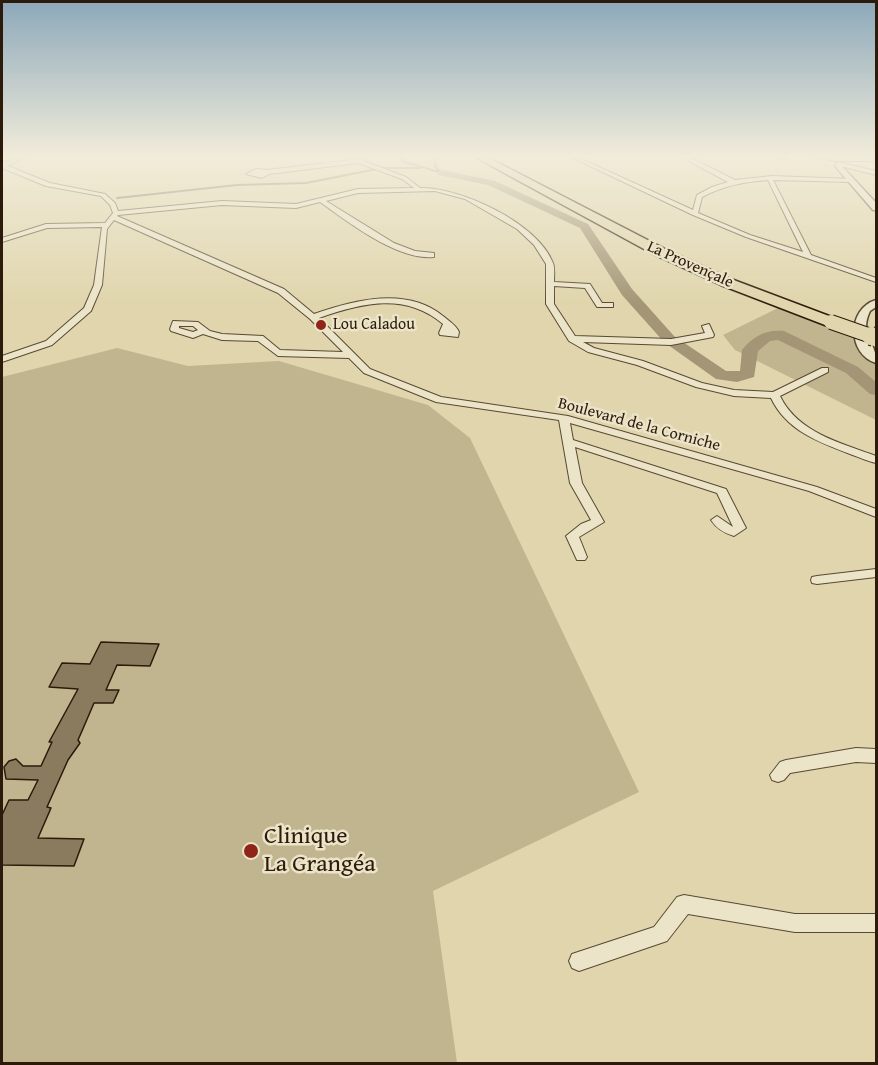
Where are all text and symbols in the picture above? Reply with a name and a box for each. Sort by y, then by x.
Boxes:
street label: La Provençale [644,237,736,293]
place label: Lou Caladou [333,315,415,335]
marker: Lou Caladou [314,318,328,332]
street label: Boulevard de la Corniche [556,394,722,456]
place label: Clinique La Grangéa [264,823,375,879]
marker: Clinique La Grangéa [242,842,260,860]

